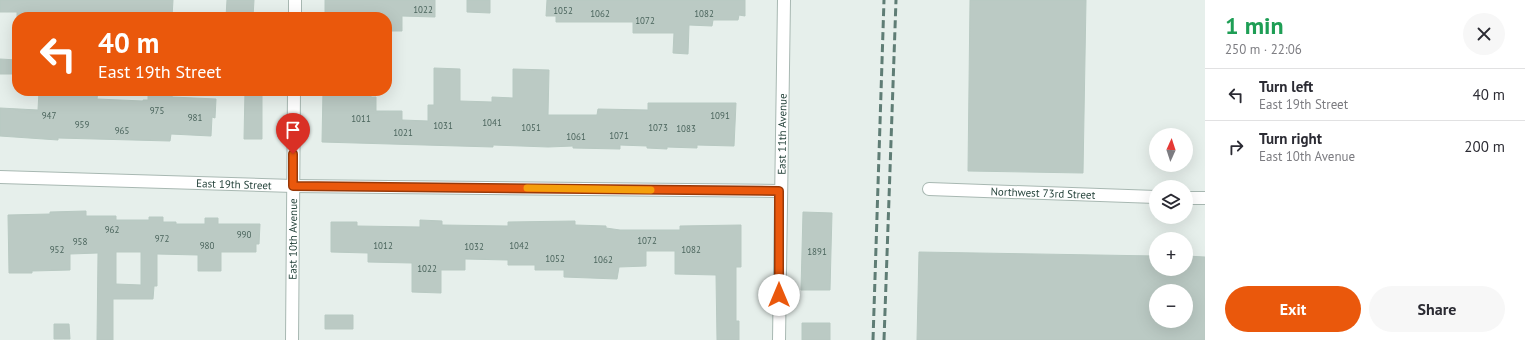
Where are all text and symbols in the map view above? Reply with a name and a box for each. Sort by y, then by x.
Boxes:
house number: 1022 [413,4,433,15]
house number: 1052 [553,5,573,16]
house number: 1062 [590,8,610,19]
house number: 1082 [694,8,714,19]
text: 1 min [1225,10,1284,41]
button: close [1463,13,1505,55]
house number: 1072 [635,15,655,26]
text: 40 m [98,24,159,61]
icon: left [32,28,84,80]
text: 250 m · 22:06 [1225,41,1302,58]
text: East 19th Street [98,60,221,83]
text: Turn left [1259,77,1313,96]
icon: left [1225,84,1247,106]
text: 40 m [1472,85,1505,104]
street label: East 11th Avenue [774,93,790,175]
text: East 19th Street [1259,96,1348,113]
house number: 975 [150,105,164,116]
house number: 947 [42,110,56,121]
house number: 1091 [710,110,730,121]
house number: 981 [188,112,202,123]
pin [276,113,310,154]
house number: 1011 [351,113,371,124]
house number: 1041 [482,117,502,128]
house number: 959 [75,119,89,130]
icon: arrive [282,119,304,141]
house number: 1031 [433,120,453,131]
house number: 1051 [521,122,541,133]
house number: 1073 [648,122,668,133]
house number: 1083 [676,123,696,134]
house number: 965 [115,125,129,136]
house number: 1021 [393,127,413,138]
north arrow [1149,128,1193,172]
map controls [1149,128,1193,328]
text: Turn right [1259,129,1322,148]
house number: 1071 [609,130,629,141]
house number: 1061 [566,131,586,142]
icon: right [1225,136,1247,158]
text: 200 m [1464,137,1505,156]
text: East 10th Avenue [1259,148,1355,165]
street label: East 19th Street [196,176,272,192]
button: layers [1149,180,1193,224]
street label: Northwest 73rd Street [990,184,1096,202]
street label: East 10th Avenue [285,198,300,280]
house number: 962 [105,224,119,235]
house number: 990 [237,229,251,240]
button: + [1149,232,1193,276]
house number: 972 [155,233,169,244]
house number: 1072 [637,235,657,246]
house number: 958 [73,236,87,247]
house number: 980 [200,240,214,251]
house number: 1012 [373,240,393,251]
house number: 1042 [509,240,529,251]
house number: 1032 [464,241,484,252]
house number: 952 [50,244,64,255]
house number: 1082 [681,244,701,255]
house number: 1891 [807,246,827,257]
house number: 1052 [545,253,565,264]
house number: 1062 [593,254,613,265]
house number: 1022 [417,263,437,274]
position arrow [758,274,800,316]
button: − [1149,284,1193,328]
button: Exit [1225,286,1361,332]
button: Share [1369,286,1505,332]

